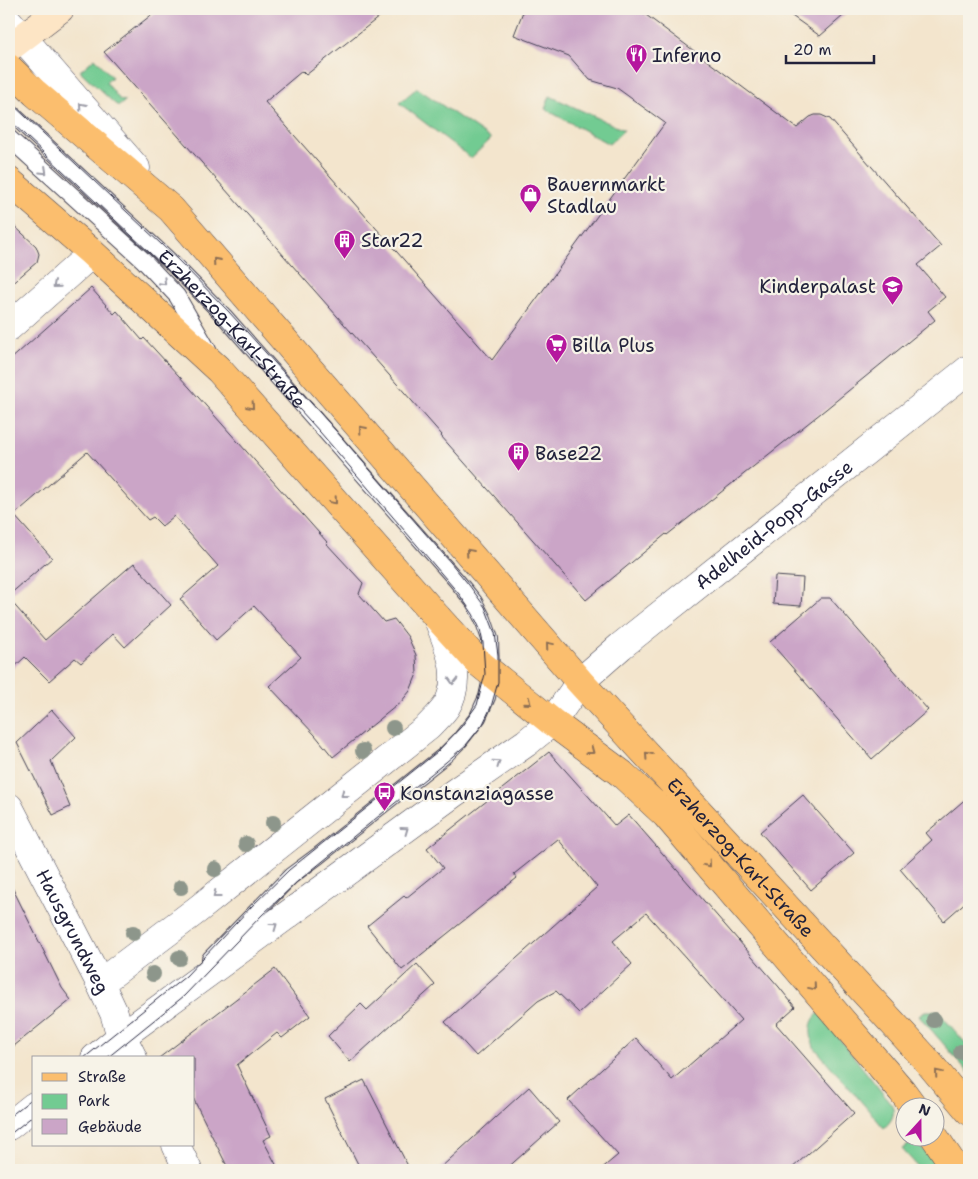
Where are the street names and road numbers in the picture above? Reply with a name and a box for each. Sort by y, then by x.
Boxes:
street label: Erzherzog-Karl-Straße [152,244,311,414]
street label: Adelheid-Popp-Gasse [690,454,858,595]
street label: Erzherzog-Karl-Straße [661,773,820,943]
street label: Hausgrundweg [30,865,115,998]

